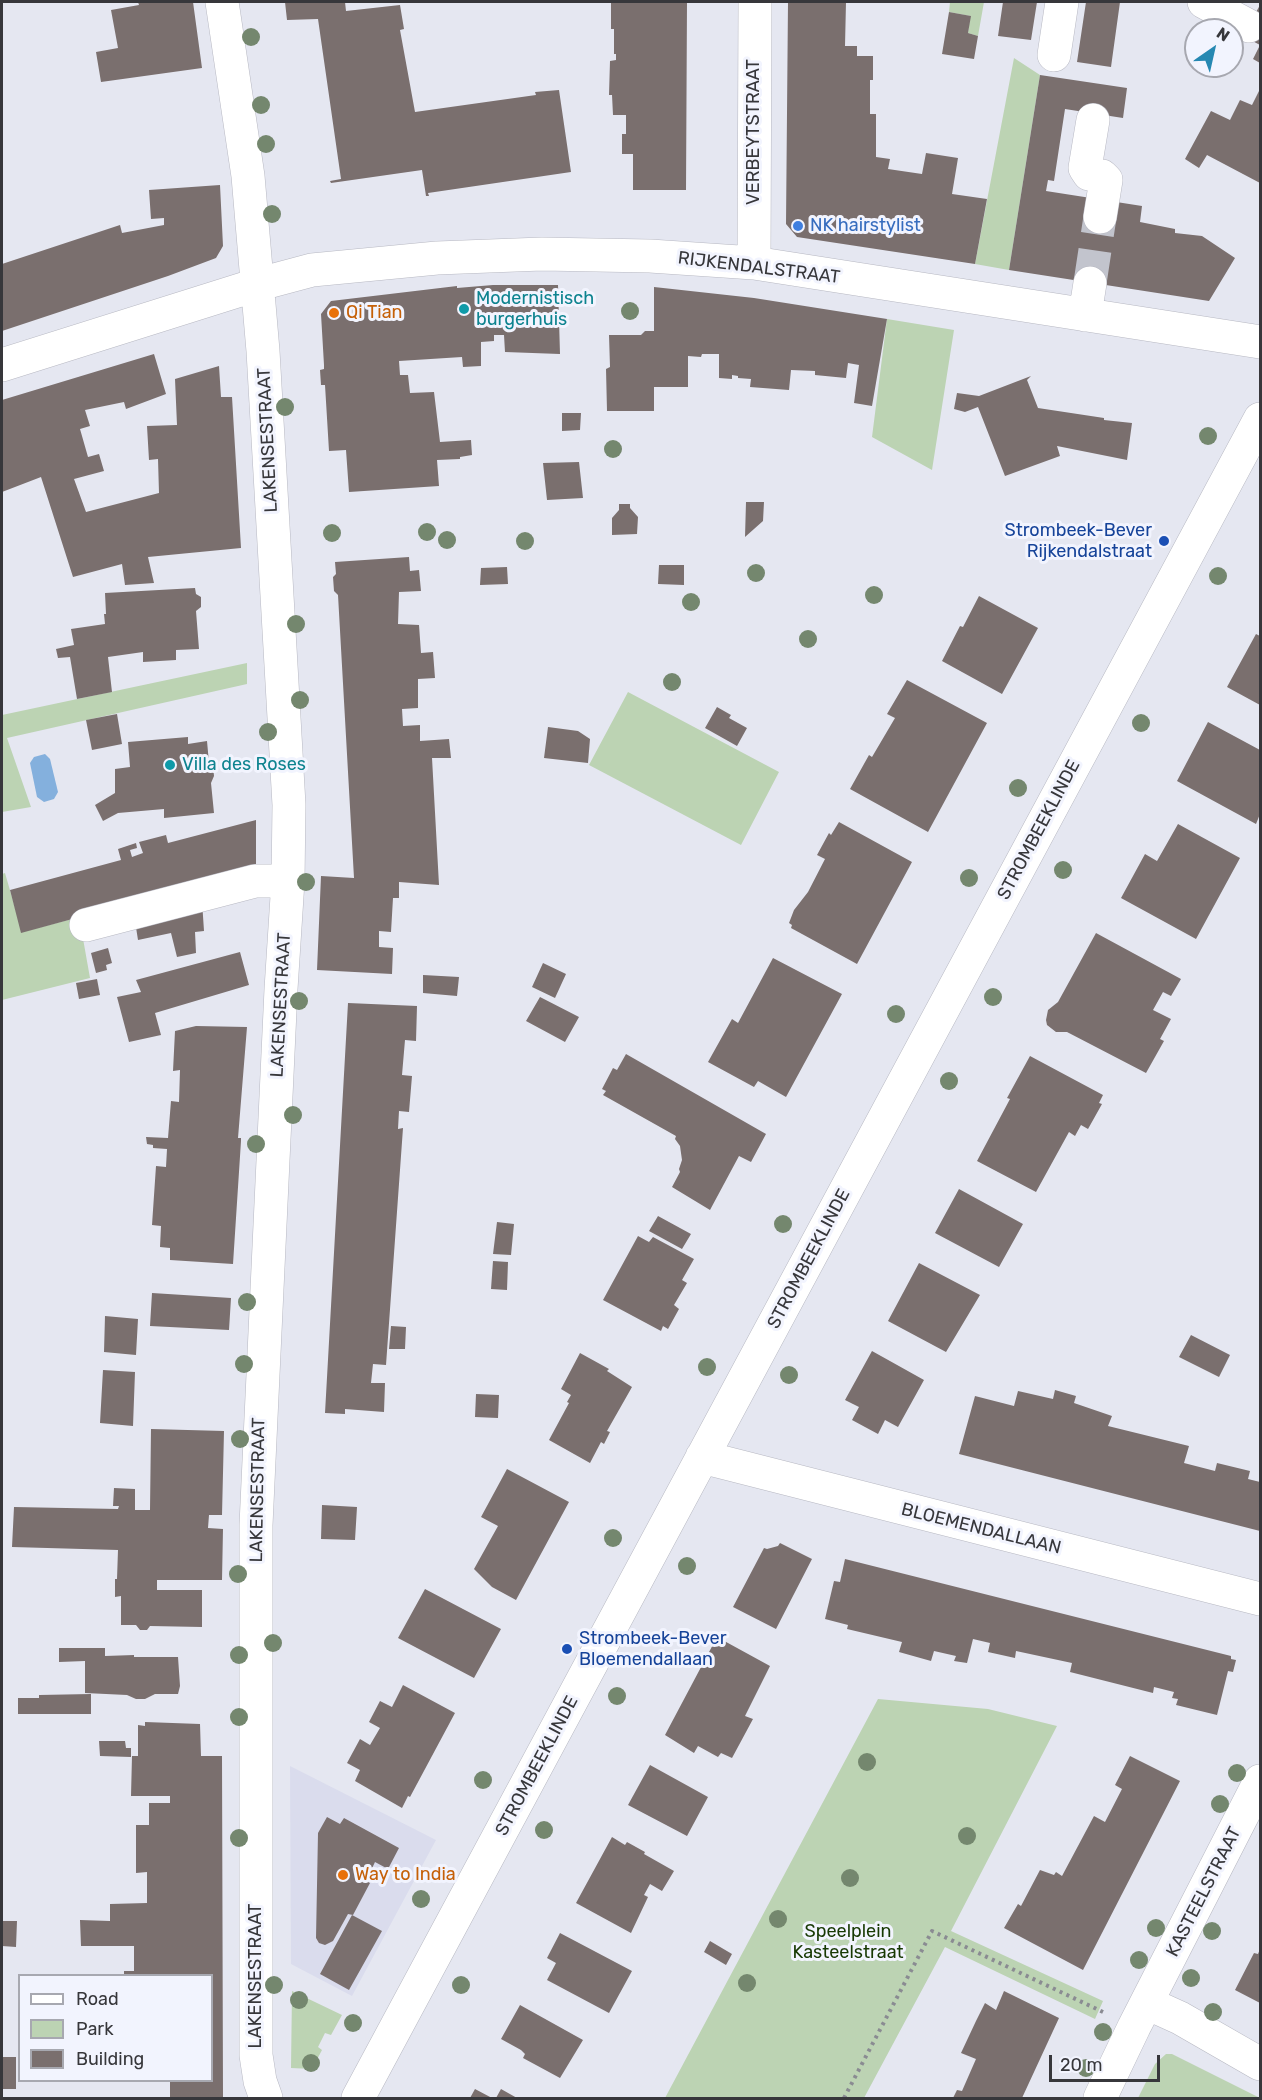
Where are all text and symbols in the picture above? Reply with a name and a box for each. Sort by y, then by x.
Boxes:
north arrow [1184,18,1244,78]
text: N [1213,23,1233,45]
street label: VERBEYTSTRAAT [743,59,765,205]
place label: NK hairstylist [810,215,921,237]
marker: NK hairstylist [791,219,805,233]
street label: RIJKENDALSTRAAT [677,247,841,289]
place label: Modernistisch burgerhuis [476,288,594,330]
place label: Qi Tian [346,302,403,324]
marker: Modernistisch burgerhuis [457,302,471,316]
marker: Qi Tian [327,306,341,320]
street label: LAKENSESTRAAT [253,367,283,513]
place label: Strombeek-Bever Rijkendalstraat [1004,520,1152,562]
marker: Strombeek-Bever Rijkendalstraat [1157,534,1171,548]
place label: Villa des Roses [182,754,306,776]
street label: STROMBEEKLINDE [993,756,1085,904]
marker: Villa des Roses [163,758,177,772]
street label: LAKENSESTRAAT [266,932,296,1078]
street label: STROMBEEKLINDE [763,1185,855,1333]
street label: LAKENSESTRAAT [246,1417,270,1563]
street label: BLOEMENDALLAAN [899,1499,1063,1559]
place label: Strombeek-Bever Bloemendallaan [579,1628,727,1670]
marker: Strombeek-Bever Bloemendallaan [560,1642,574,1656]
street label: STROMBEEKLINDE [491,1692,583,1840]
street label: KASTEELSTRAAT [1162,1824,1246,1960]
place label: Way to India [355,1864,456,1886]
marker: Way to India [336,1868,350,1882]
street label: LAKENSESTRAAT [245,1903,267,2049]
park label: Speelplein Kasteelstraat [792,1921,904,1964]
legend [18,1974,213,2082]
text: Road [76,1988,119,2010]
text: Park [76,2018,113,2040]
scale bar [1052,2043,1163,2081]
text: Building [76,2048,144,2070]
text: 20 m [1060,2054,1102,2076]

